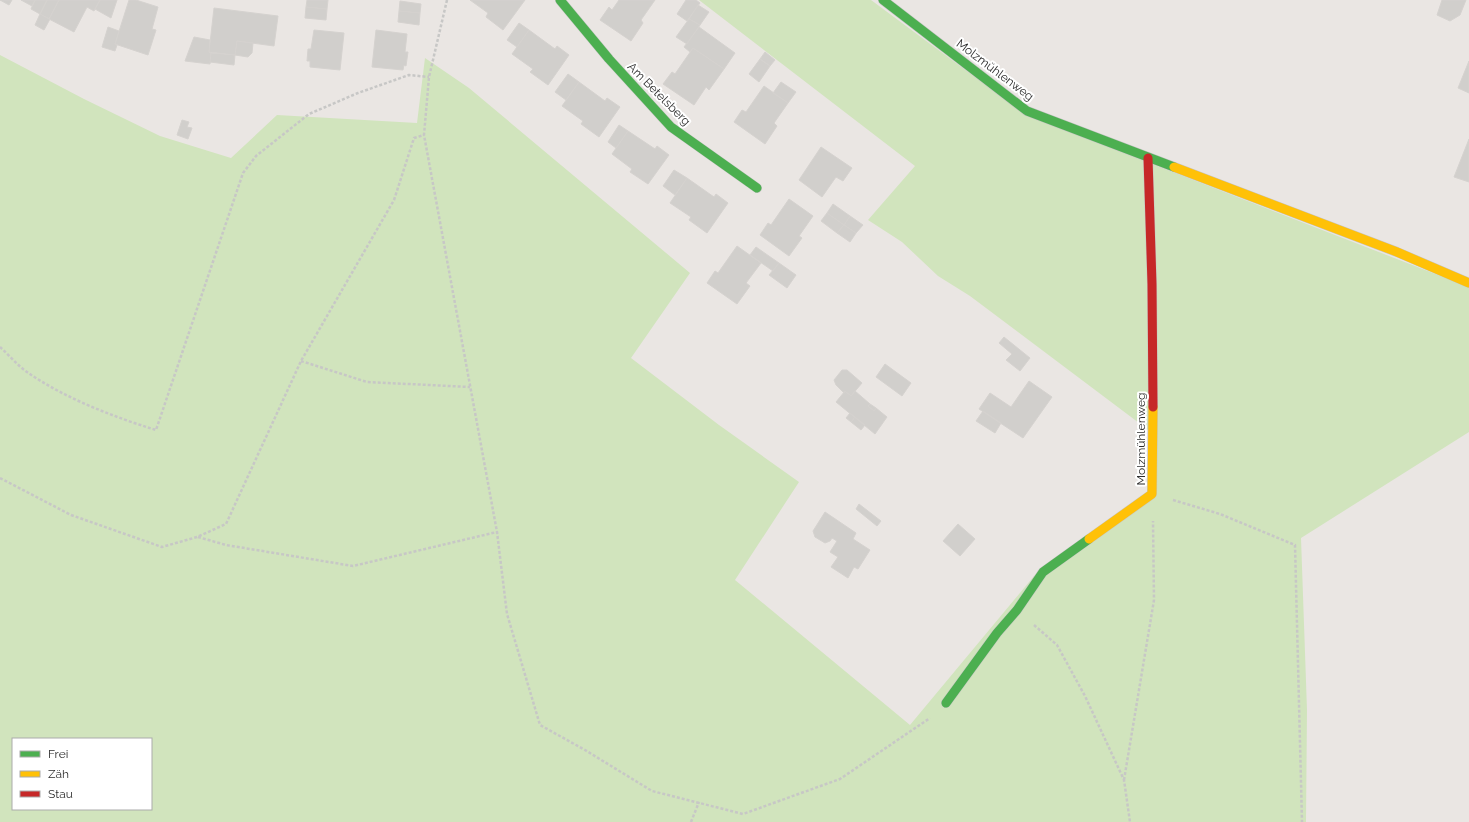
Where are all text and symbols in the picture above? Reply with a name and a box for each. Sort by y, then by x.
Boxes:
street label: Molzmühlenweg [954,36,1036,104]
street label: Am Betelsberg [625,60,693,128]
street label: Molzmühlenweg [1134,392,1148,486]
legend [12,738,152,810]
text: Frei [48,747,68,761]
text: Zäh [48,767,69,781]
text: Stau [48,787,73,801]

